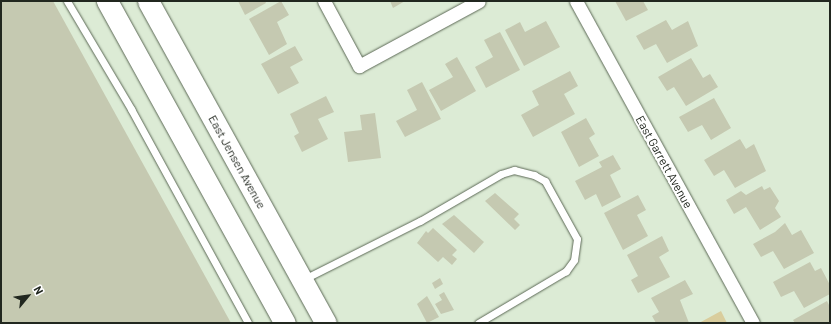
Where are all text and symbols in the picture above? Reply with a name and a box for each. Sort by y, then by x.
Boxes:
street label: East Jensen Avenue [205,113,269,211]
street label: East Garrett Avenue [633,113,695,211]
north arrow [8,276,48,316]
text: N [31,284,46,296]

